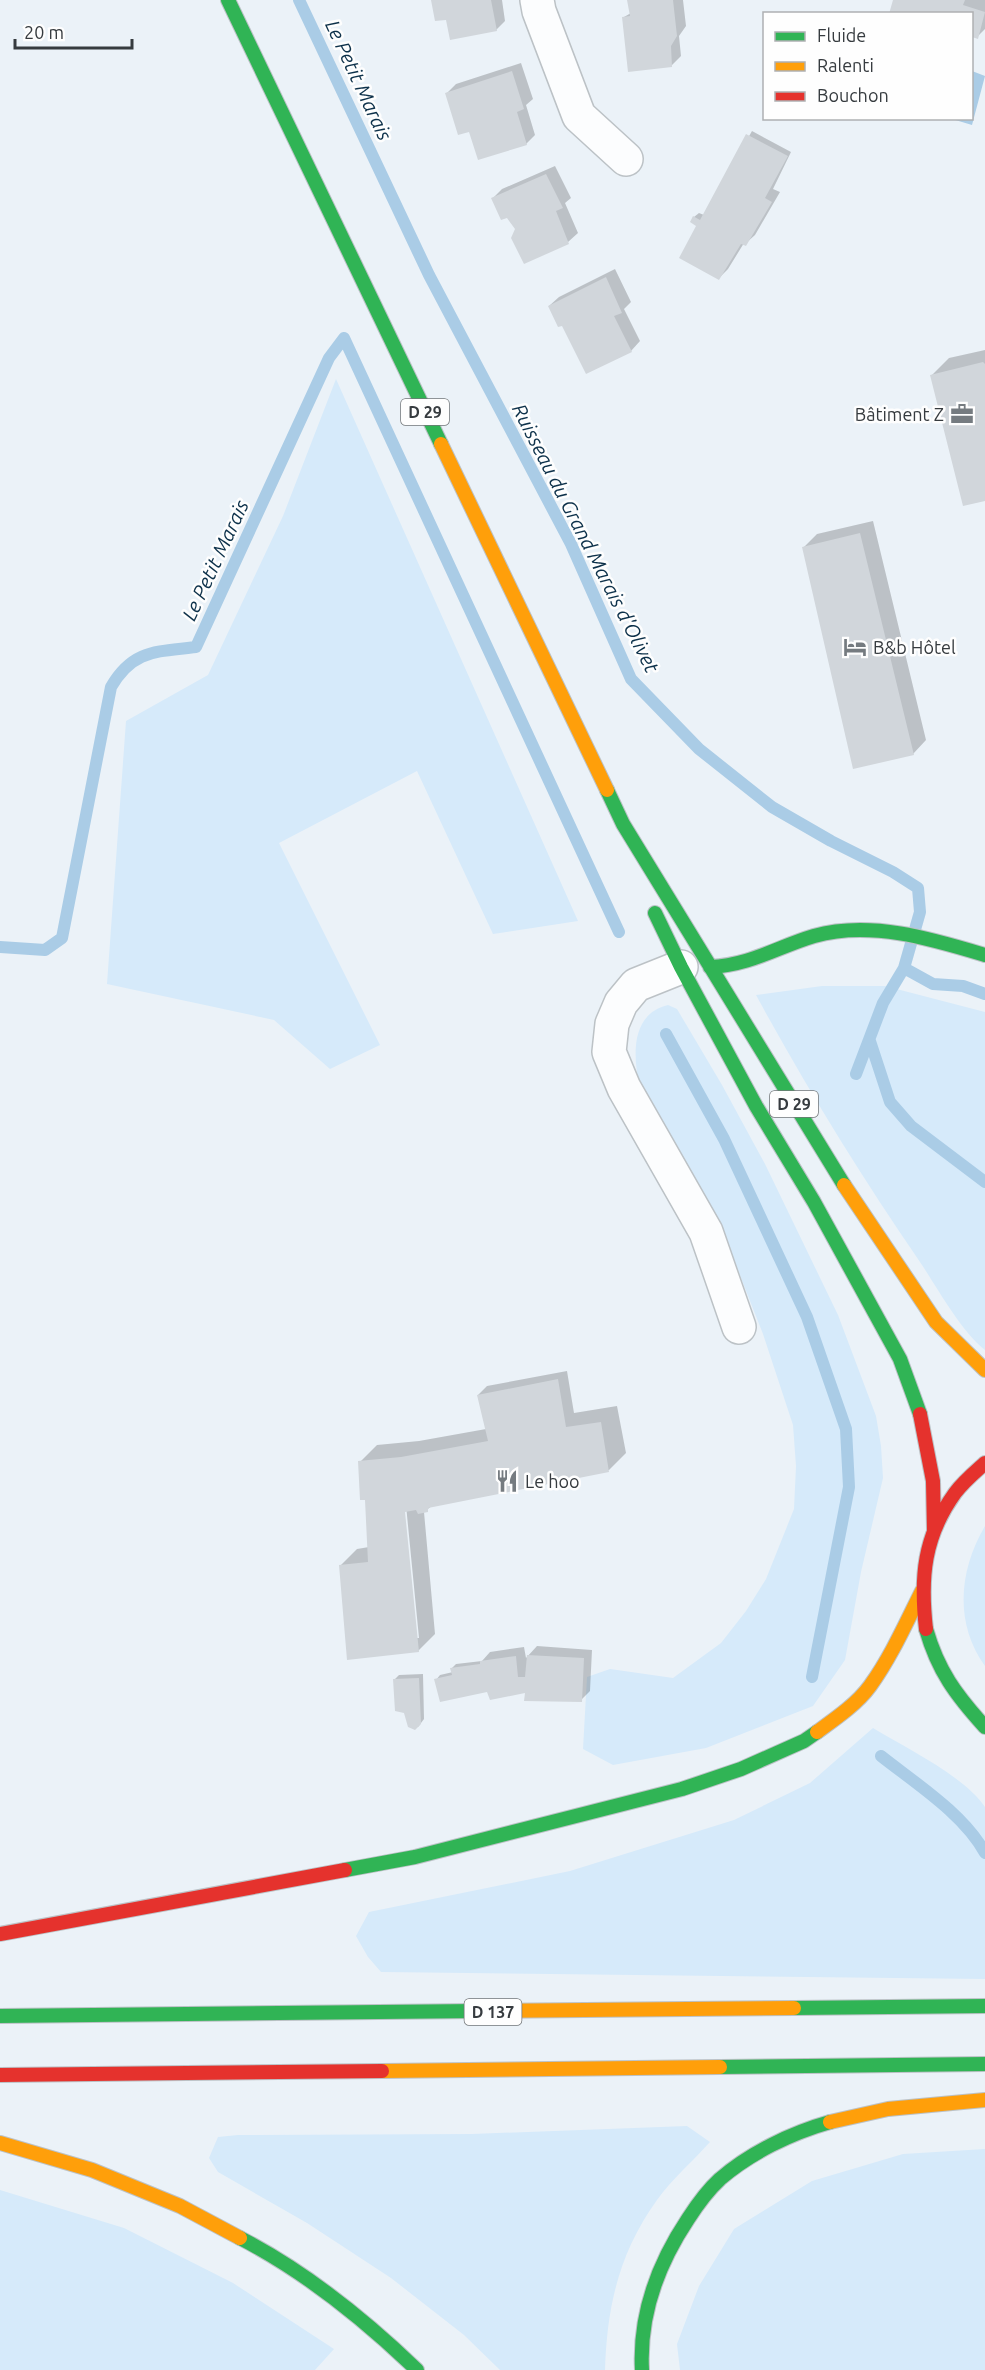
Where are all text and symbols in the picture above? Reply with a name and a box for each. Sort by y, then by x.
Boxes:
scale bar [15,12,132,50]
legend [763,12,973,120]
water label: Le Petit Marais [321,16,397,144]
text: 20 m [24,22,64,42]
text: Fluide [817,25,866,45]
text: Ralenti [817,55,874,75]
text: Bouchon [817,85,889,105]
road number: D 29 [401,399,449,425]
water label: Ruisseau du Grand Marais d'Olivet [508,400,664,676]
office icon: Bâtiment Z [949,401,975,427]
place label: Bâtiment Z [855,404,944,424]
water label: Le Petit Marais [177,496,253,624]
hotel icon: B&b Hôtel [842,634,868,660]
place label: B&b Hôtel [873,637,956,657]
road number: D 29 [770,1091,818,1117]
restaurant icon: Le hoo [494,1468,520,1494]
place label: Le hoo [525,1471,580,1491]
road number: D 137 [464,1999,522,2025]

